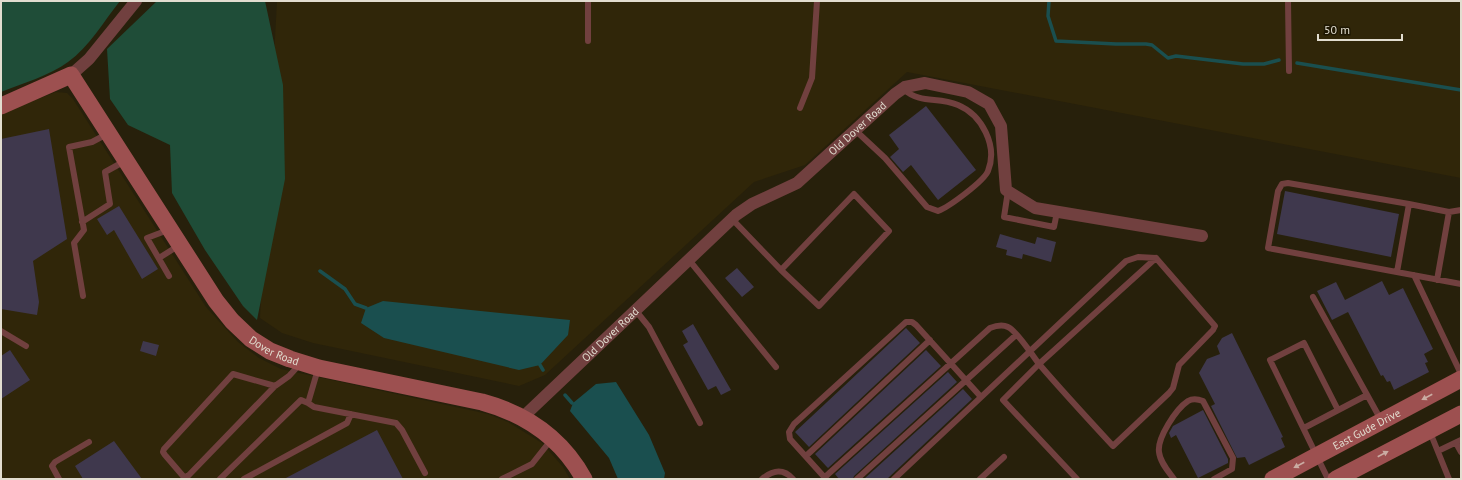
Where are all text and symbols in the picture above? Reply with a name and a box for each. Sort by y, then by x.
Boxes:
scale bar [1318,16,1402,42]
text: 50 m [1324,22,1350,37]
street label: Old Dover Road [825,98,889,158]
street label: Old Dover Road [579,304,642,365]
street label: Dover Road [247,333,301,368]
one-way arrow [1421,394,1432,401]
street label: East Gude Drive [1330,405,1403,453]
one-way arrow [1377,451,1389,458]
one-way arrow [1294,462,1305,468]

